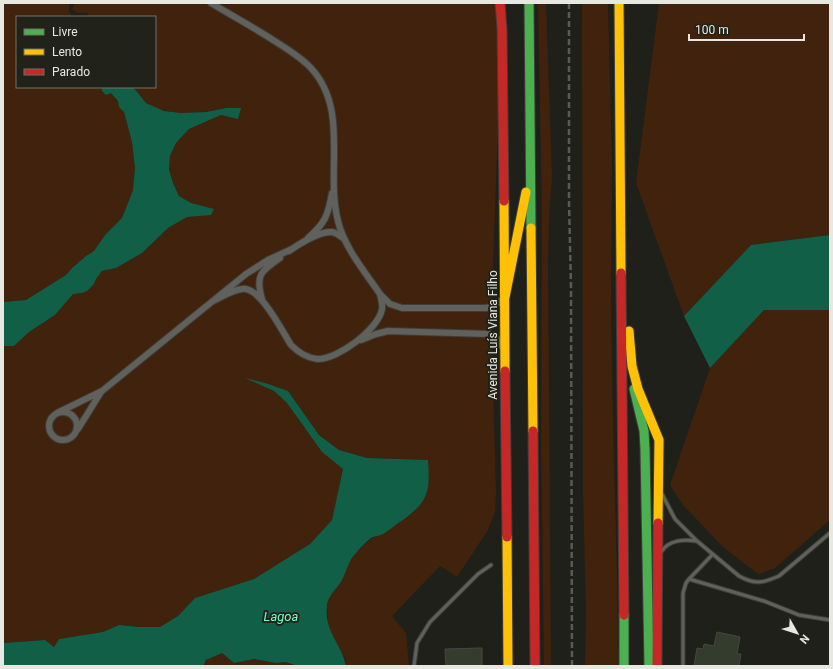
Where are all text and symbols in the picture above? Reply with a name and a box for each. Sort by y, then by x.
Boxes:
legend [16,16,156,88]
scale bar [689,16,804,42]
text: 100 m [695,23,729,37]
text: Livre [52,25,78,39]
text: Lento [52,45,82,59]
text: Parado [52,65,90,79]
street label: Avenida Luís Viana Filho [486,270,500,400]
water label: Lagoa [264,609,299,624]
north arrow [777,613,817,653]
text: N [797,632,812,646]

